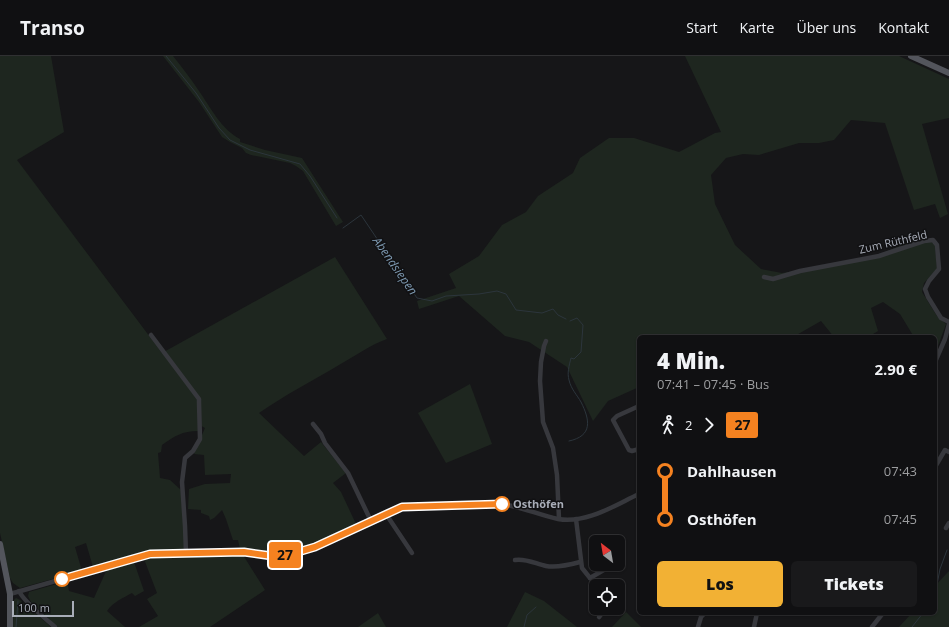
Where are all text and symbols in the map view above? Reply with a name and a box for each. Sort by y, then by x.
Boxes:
text: Transo [20,15,85,41]
text: Start [686,18,718,37]
text: Karte [740,18,774,37]
text: Über uns [796,18,856,37]
text: Kontakt [878,18,929,37]
street label: Zum Rüthfeld [857,226,929,257]
water label: Abendsiepen [369,232,422,298]
text: 4 Min. [657,345,725,375]
text: 2.90 € [875,359,917,379]
text: 07:41 – 07:45 · Bus [657,375,769,393]
icon: walk [657,414,679,436]
icon: forward [698,414,720,436]
text: 27 [734,415,750,434]
text: 2 [685,416,692,434]
text: Dahlhausen [687,461,777,481]
text: 07:43 [884,462,917,480]
marker: Osthöfen [494,496,510,512]
place label: Osthöfen [513,496,564,511]
text: Osthöfen [687,509,757,529]
text: 07:45 [884,510,917,528]
north arrow [589,535,625,571]
map controls [589,535,625,615]
line badge: 27 [267,542,303,568]
text: 27 [277,545,293,564]
button: Los [657,561,783,607]
button: Tickets [791,561,917,607]
unlabelled marker [54,571,70,587]
button: locate [589,579,625,615]
scale bar [12,599,74,618]
text: 100 m [18,600,50,615]

